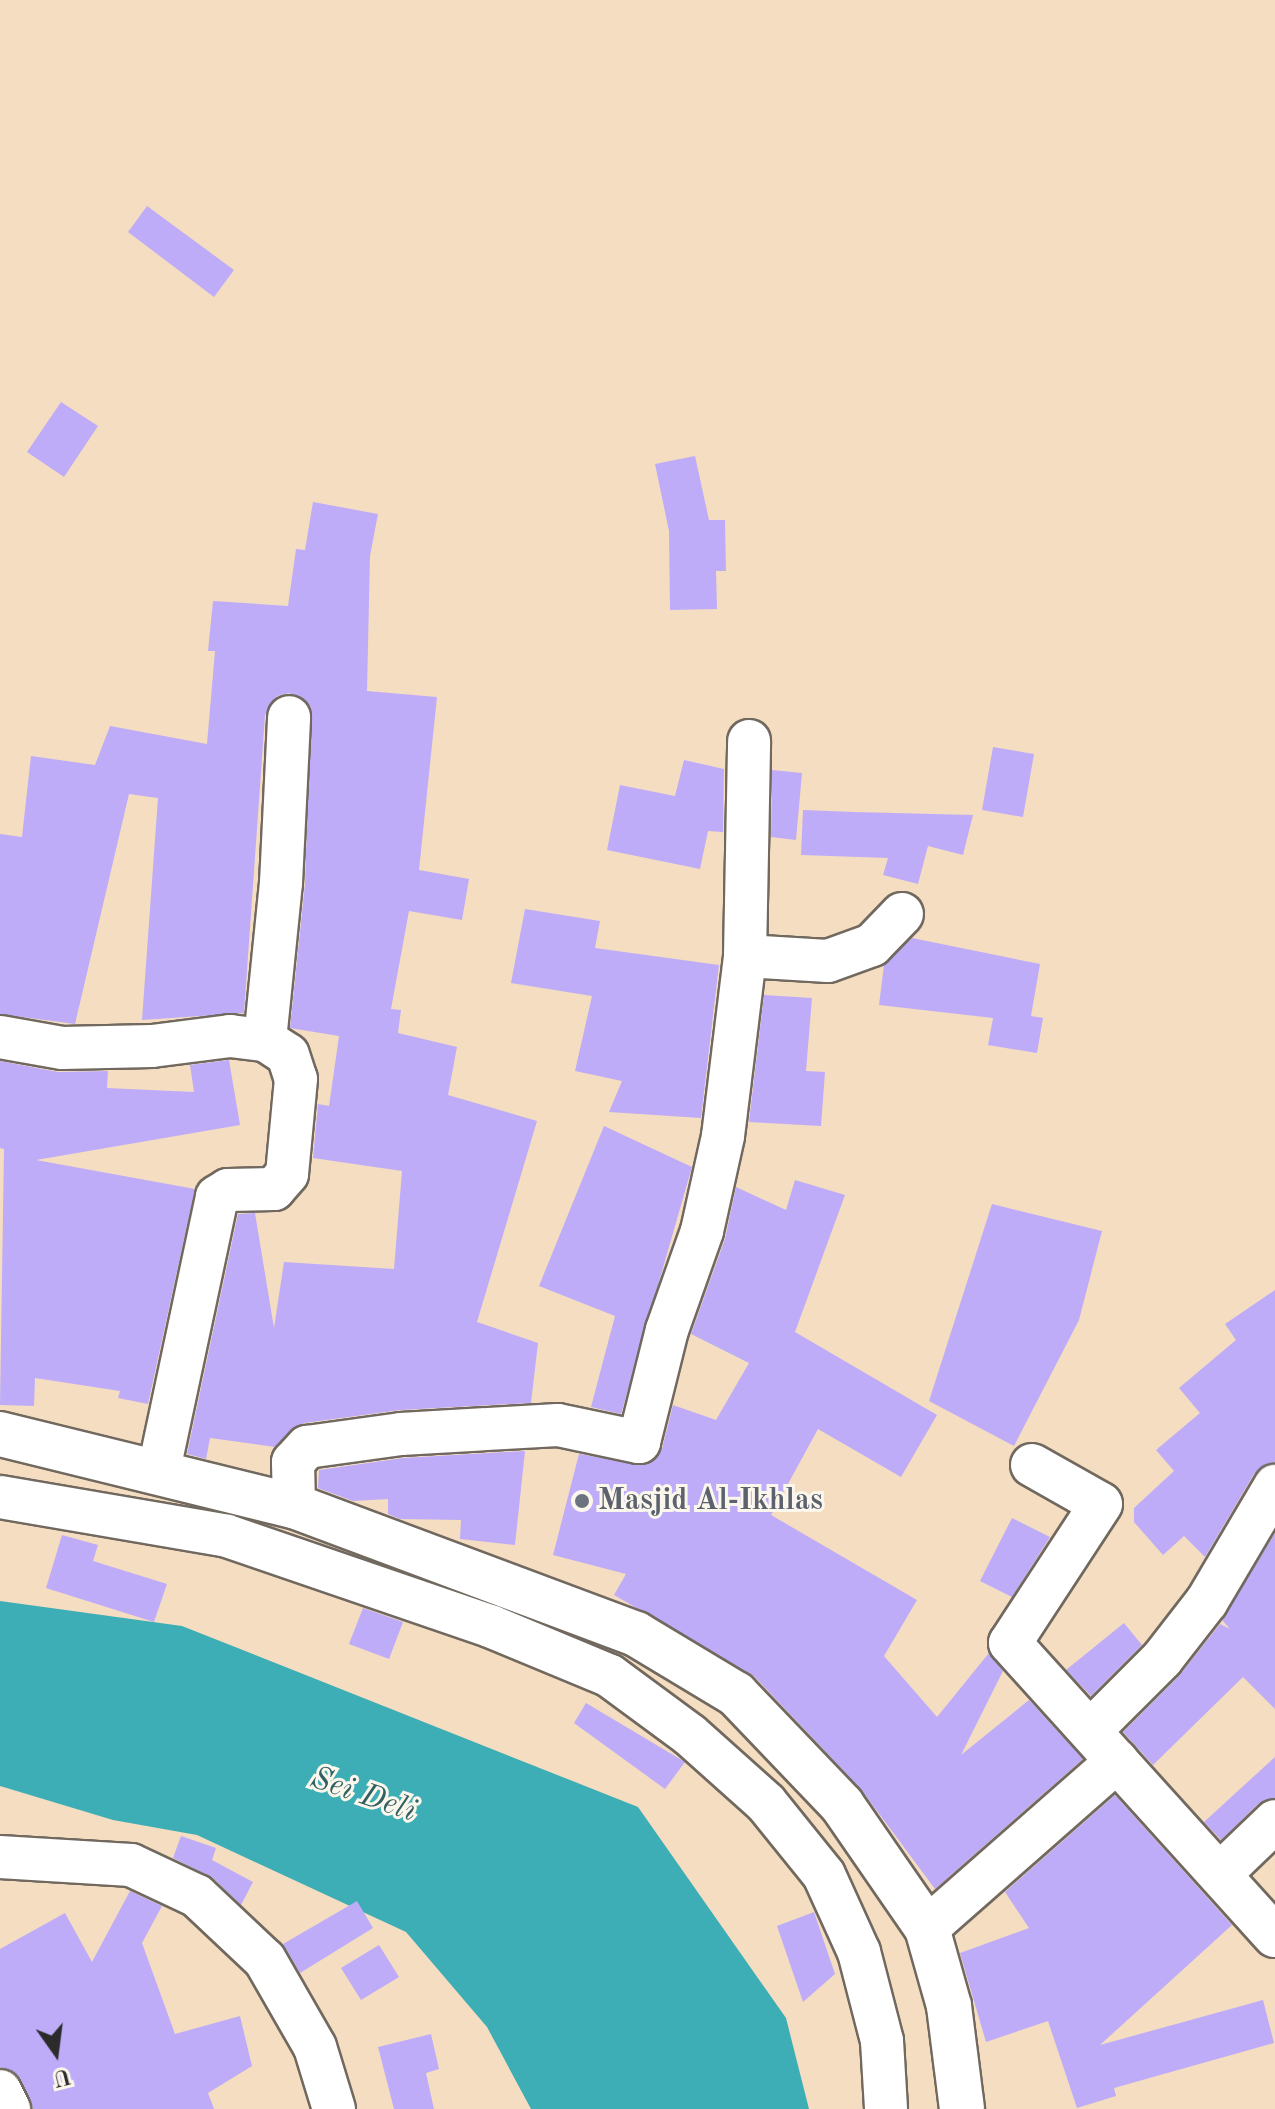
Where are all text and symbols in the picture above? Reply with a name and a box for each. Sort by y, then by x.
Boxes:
place label: Masjid Al-Ikhlas [598,1483,823,1519]
marker: Masjid Al-Ikhlas [573,1492,591,1510]
water label: Sei Deli [305,1760,421,1832]
north arrow [16,2013,96,2093]
text: U [51,2064,73,2089]

